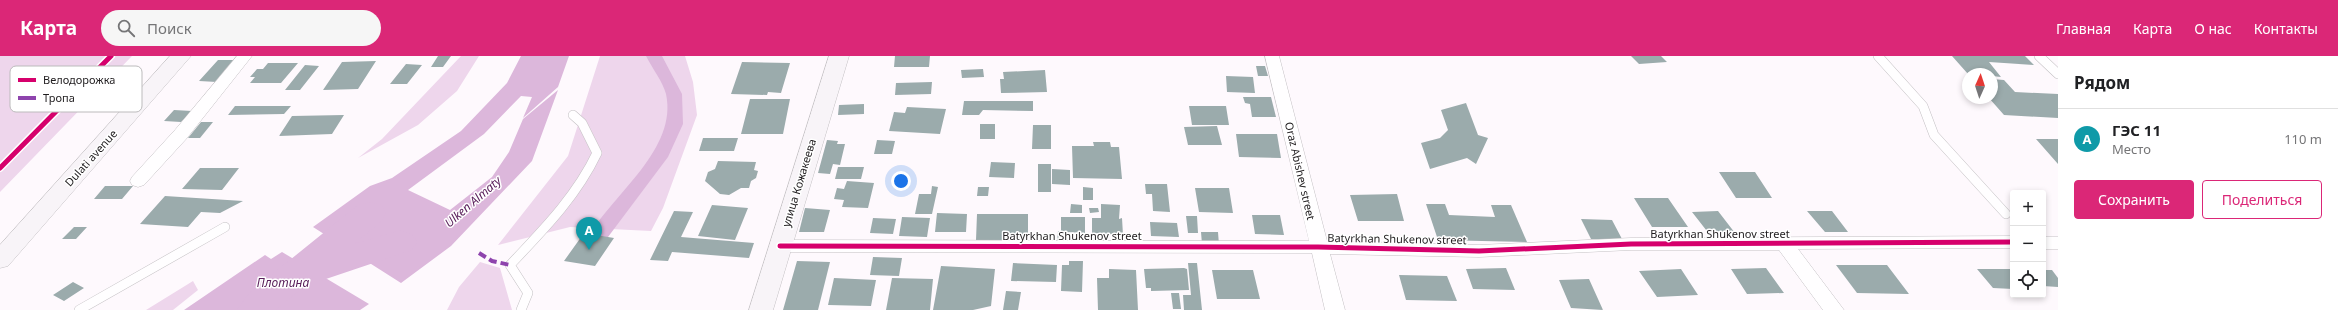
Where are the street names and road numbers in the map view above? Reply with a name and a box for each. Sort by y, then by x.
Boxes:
street label: Oraz Abishev street [1282,120,1319,221]
street label: Dulati avenue [61,126,120,189]
street label: улица Кожакеева [778,137,819,229]
street label: Batyrkhan Shukenov street [1650,226,1790,241]
street label: Batyrkhan Shukenov street [1002,228,1142,243]
street label: Batyrkhan Shukenov street [1327,230,1467,247]

